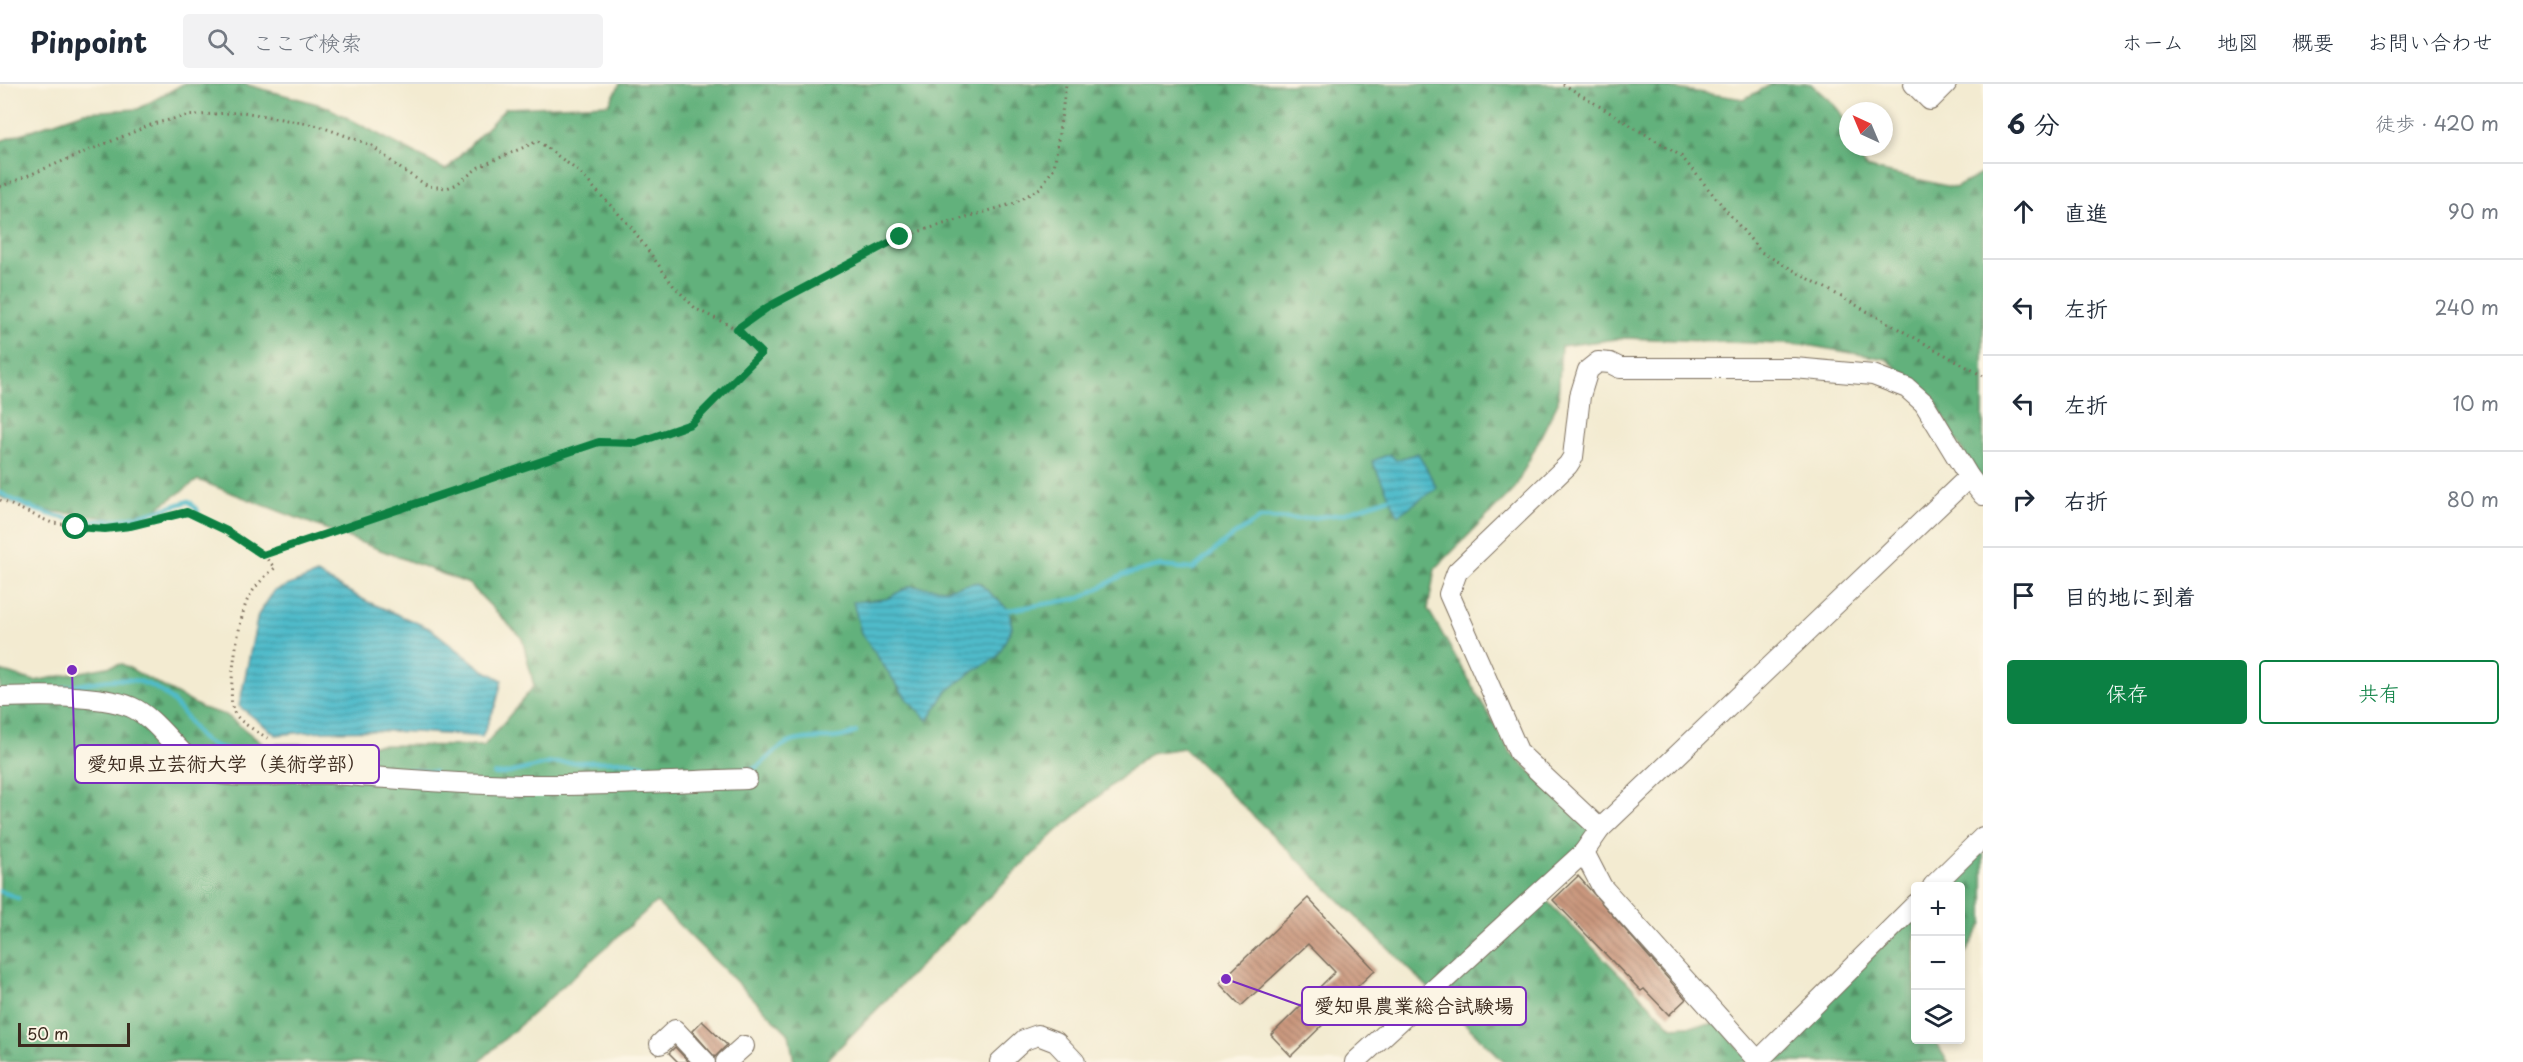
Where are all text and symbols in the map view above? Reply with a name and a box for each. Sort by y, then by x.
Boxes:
search box [183,14,603,68]
text: Pinpoint [30,20,147,63]
icon: search [204,25,237,58]
text: ここで検索 [252,25,362,58]
text: ホーム [2122,25,2184,57]
text: 地図 [2217,25,2259,57]
text: 概要 [2292,25,2334,57]
text: お問い合わせ [2367,25,2493,57]
north arrow [1839,102,1893,156]
text: 6 分 [2007,104,2060,143]
text: 徒歩 · 420 m [2375,108,2499,138]
icon: ahead [2007,195,2040,228]
text: 直進 [2064,195,2108,228]
text: 90 m [2448,196,2499,226]
route end [886,223,912,249]
icon: left [2007,291,2040,324]
text: 左折 [2064,291,2108,324]
text: 240 m [2434,292,2499,322]
icon: left [2007,387,2040,420]
text: 左折 [2064,387,2108,420]
text: 10 m [2452,388,2499,418]
icon: right [2007,483,2040,516]
text: 右折 [2064,483,2108,516]
text: 80 m [2447,484,2499,514]
route start [62,513,88,539]
icon: arrive [2007,579,2040,612]
text: 目的地に到着 [2064,579,2196,612]
button: 保存 [2007,660,2247,724]
button: 共有 [2259,660,2499,724]
callout: 愛知県立芸術大学（美術学部） [75,745,379,783]
text: 愛知県立芸術大学（美術学部） [87,748,367,778]
map controls [1911,882,1965,1044]
button: + [1911,882,1965,936]
button: − [1911,936,1965,990]
callout: 愛知県農業総合試験場 [1302,987,1526,1025]
text: 愛知県農業総合試験場 [1314,990,1514,1020]
button: layers [1911,990,1965,1044]
scale bar [18,1020,130,1048]
text: 50 m [27,1021,68,1045]

